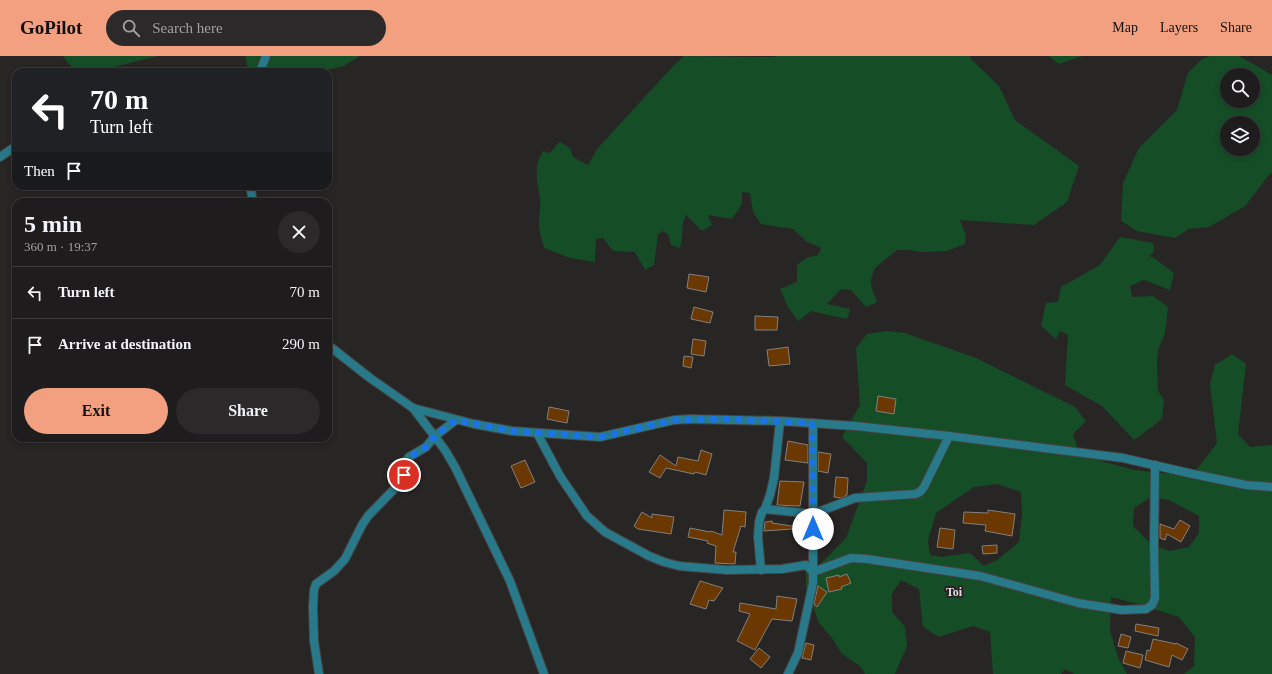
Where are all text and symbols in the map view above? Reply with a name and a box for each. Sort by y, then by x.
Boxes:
search box [106,10,386,46]
text: GoPilot [20,17,82,38]
icon: search [120,17,142,39]
text: Search here [152,20,223,36]
text: Map [1112,20,1138,35]
text: Layers [1160,20,1198,35]
text: Share [1220,20,1252,35]
map controls [1220,68,1260,156]
button: search [1220,68,1260,108]
icon: left [24,84,76,136]
text: 70 m [90,84,148,115]
button: layers [1220,116,1260,156]
text: Turn left [90,117,153,137]
icon: arrive [63,160,85,182]
text: Then [24,163,55,179]
text: 5 min [24,211,82,237]
button: close [278,211,320,253]
text: 360 m · 19:37 [24,239,97,254]
icon: left [24,282,46,304]
text: Turn left [58,284,115,300]
text: 70 m [290,284,320,300]
icon: arrive [24,334,46,356]
text: Arrive at destination [58,336,191,352]
text: 290 m [282,336,320,352]
button: Exit [24,388,168,434]
button: Share [176,388,320,434]
pin [387,458,421,492]
icon: arrive [393,464,415,486]
position arrow [792,508,834,550]
district label: Toi [946,585,963,599]

